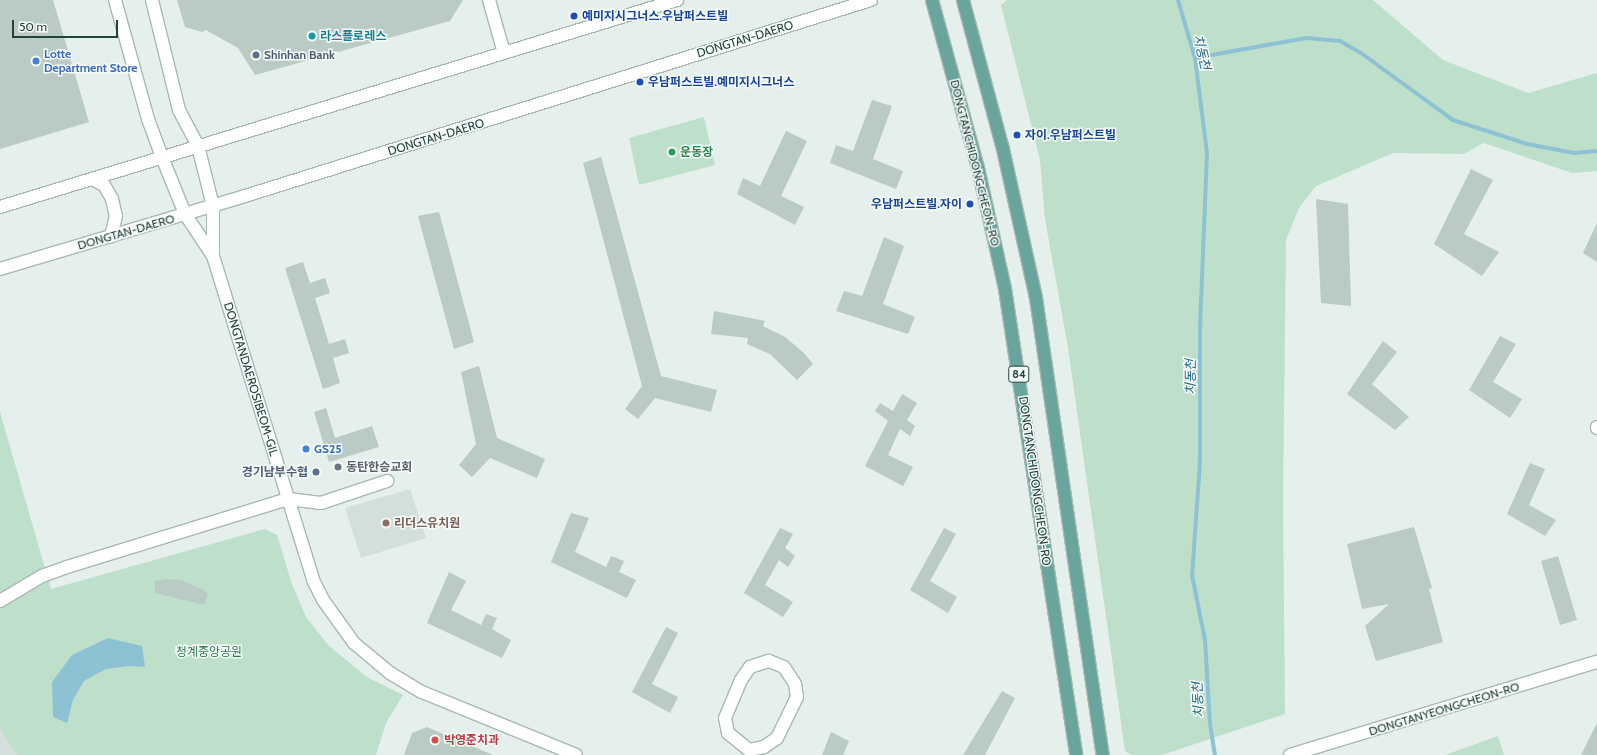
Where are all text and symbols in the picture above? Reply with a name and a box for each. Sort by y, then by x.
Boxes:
place label: 예미지시그너스.우남퍼스트빌 [582,9,728,23]
marker: 예미지시그너스.우남퍼스트빌 [569,11,579,21]
scale bar [14,12,120,38]
street label: DONGTAN-DAERO [695,17,795,61]
text: 50 m [19,19,47,34]
place label: 라스플로레스 [320,29,386,43]
marker: 라스플로레스 [307,31,317,41]
water label: 치동천 [1190,33,1214,71]
place label: Lotte Department Store [44,47,137,75]
place label: Shinhan Bank [264,48,335,62]
marker: Shinhan Bank [251,50,261,60]
marker: Lotte Department Store [31,56,41,66]
place label: 우남퍼스트빌.예미지시그너스 [648,75,794,89]
marker: 우남퍼스트빌.예미지시그너스 [635,77,645,87]
street label: DONGTANCHIDONGCHEON-RO [947,78,1003,248]
street label: DONGTAN-DAERO [386,115,486,159]
place label: 자이.우남퍼스트빌 [1025,128,1116,142]
marker: 자이.우남퍼스트빌 [1012,130,1022,140]
place label: 운동장 [680,145,713,159]
marker: 운동장 [667,147,677,157]
place label: 우남퍼스트빌.자이 [871,197,962,211]
marker: 우남퍼스트빌.자이 [965,199,975,209]
street label: DONGTAN-DAERO [76,211,176,253]
street label: DONGTANDAEROSIBEOM-GIL [221,300,281,458]
water label: 치동천 [1182,359,1198,395]
road number: 84 [1008,365,1030,383]
street label: DONGTANCHIDONGCHEON-RO [1016,395,1054,567]
place label: GS25 [314,442,342,456]
marker: GS25 [301,444,311,454]
place label: 동탄한승교회 [346,460,412,474]
marker: 동탄한승교회 [333,462,343,472]
place label: 경기남부수협 [242,465,308,479]
marker: 경기남부수협 [311,467,321,477]
place label: 리더스유치원 [394,516,460,530]
marker: 리더스유치원 [381,518,391,528]
park label: 청계중앙공원 [176,645,242,659]
street label: DONGTANYEONGCHEON-RO [1367,679,1521,739]
water label: 치동천 [1189,682,1207,718]
place label: 박영준치과 [444,733,499,747]
marker: 박영준치과 [429,734,441,746]

